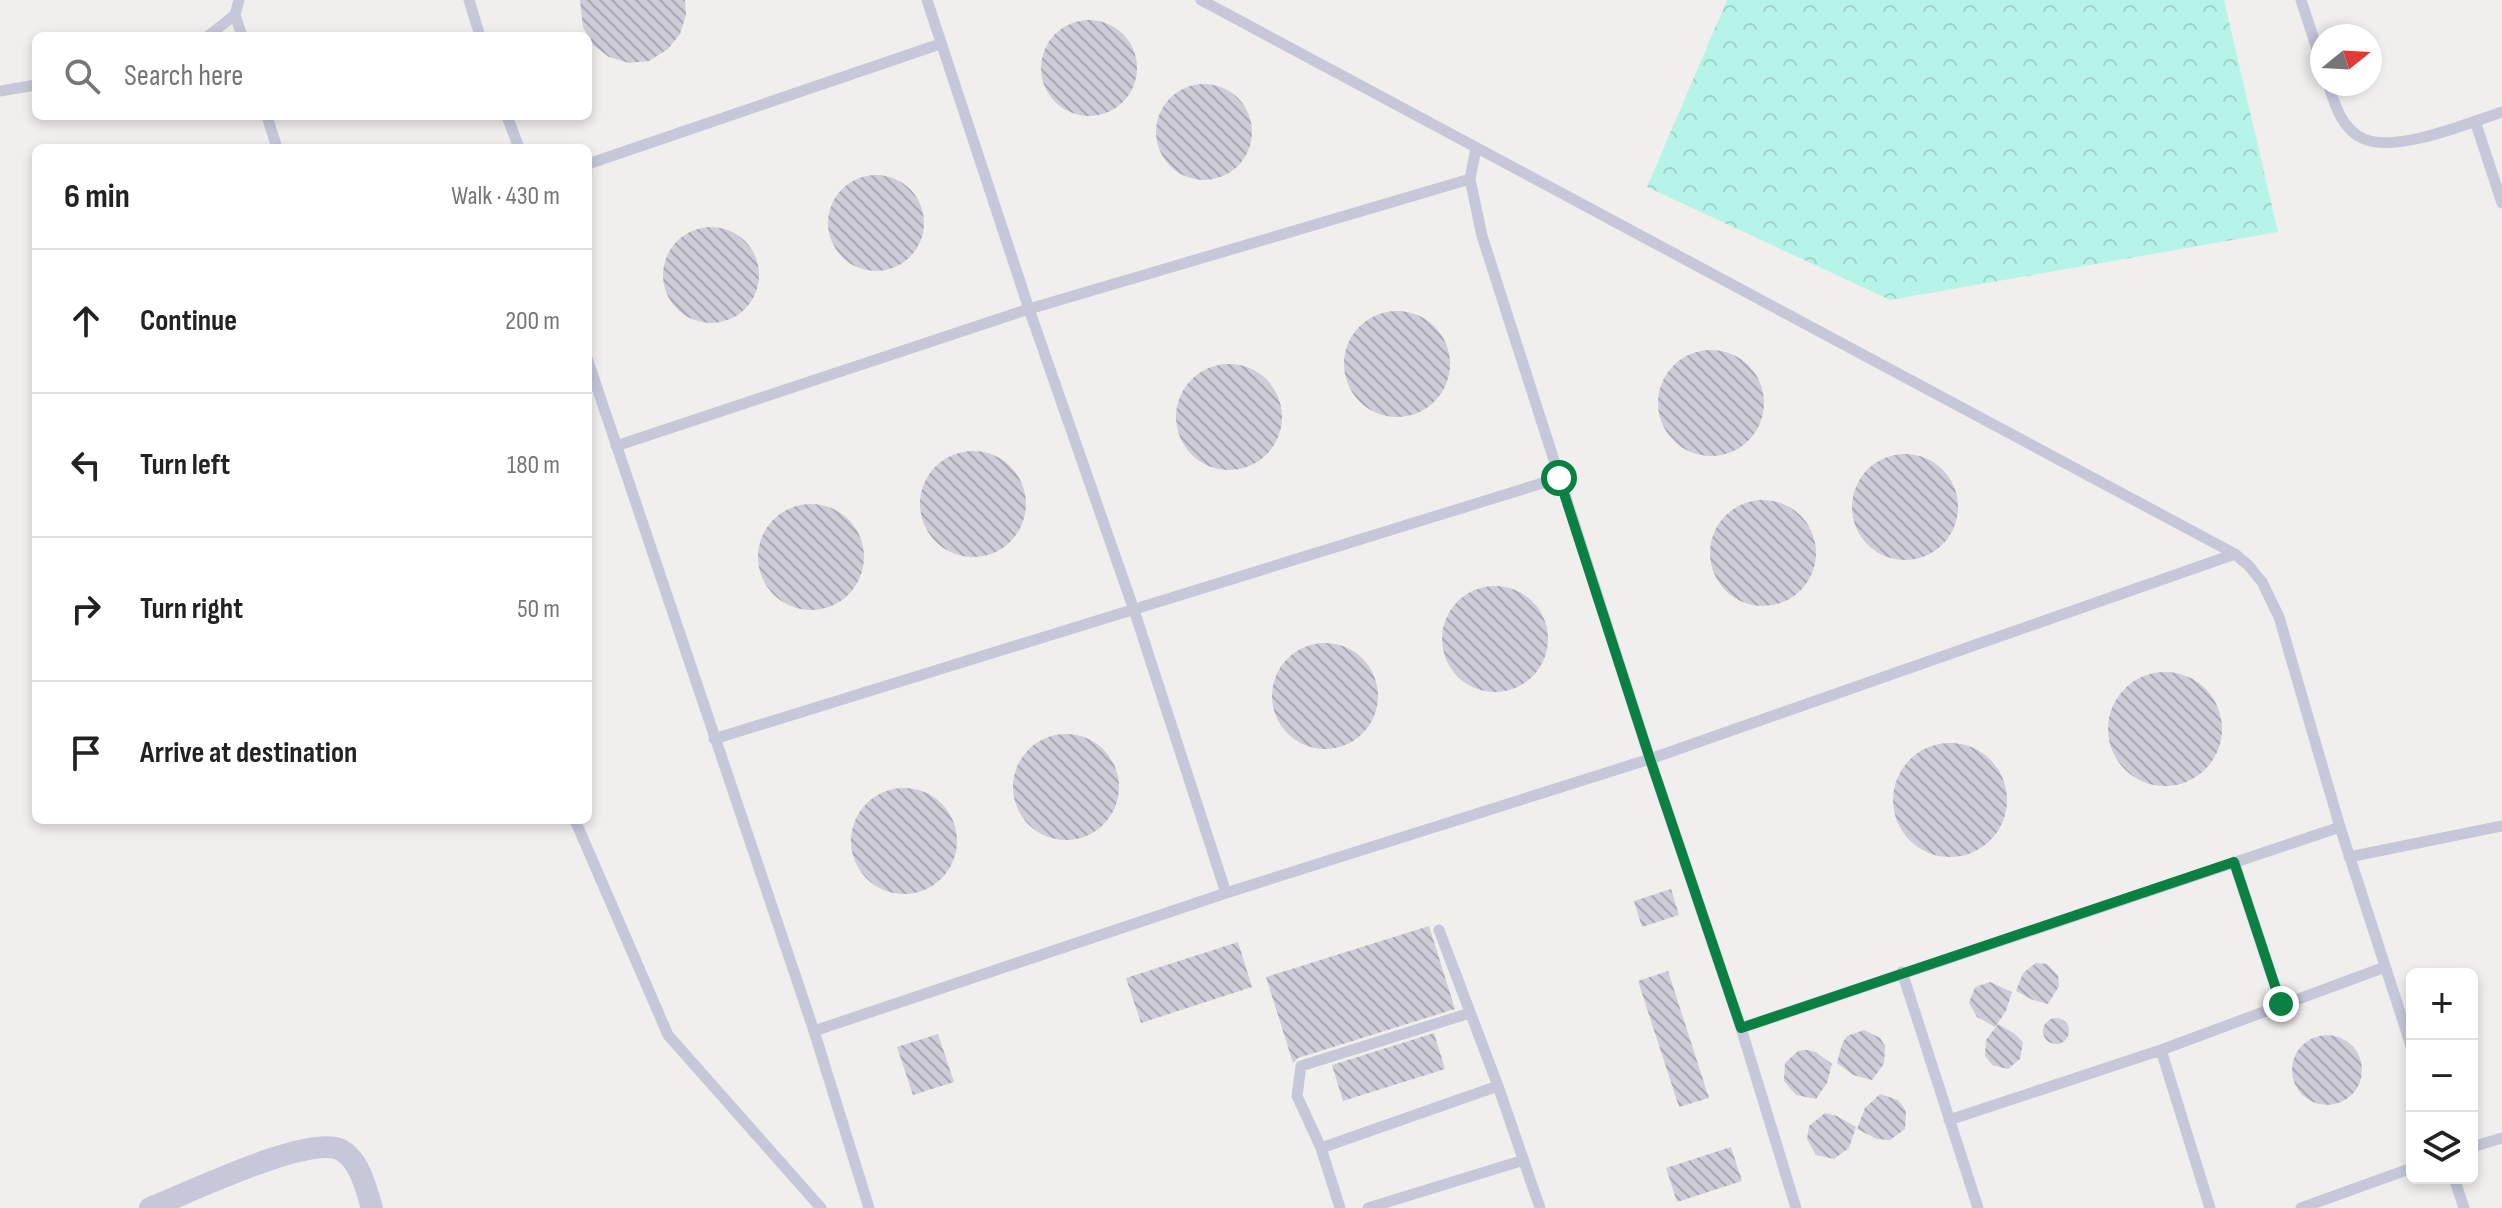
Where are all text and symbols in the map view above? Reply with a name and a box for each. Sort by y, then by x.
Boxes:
north arrow [2310,24,2382,96]
search box [32,32,592,120]
icon: search [60,54,104,98]
text: Search here [124,58,243,94]
text: 6 min [64,176,130,217]
text: Walk · 430 m [451,181,560,212]
icon: ahead [64,299,108,343]
text: Continue [140,303,237,339]
text: 200 m [505,306,560,337]
icon: left [64,443,108,487]
text: Turn left [140,447,230,483]
text: 180 m [507,450,560,481]
route start [1541,460,1577,496]
icon: right [64,587,108,631]
text: Turn right [140,591,243,627]
text: 50 m [517,594,560,625]
icon: arrive [64,731,108,775]
text: Arrive at destination [140,735,357,771]
map controls [2406,968,2478,1184]
button: + [2406,968,2478,1040]
route end [2263,986,2299,1022]
button: − [2406,1040,2478,1112]
button: layers [2406,1112,2478,1184]

